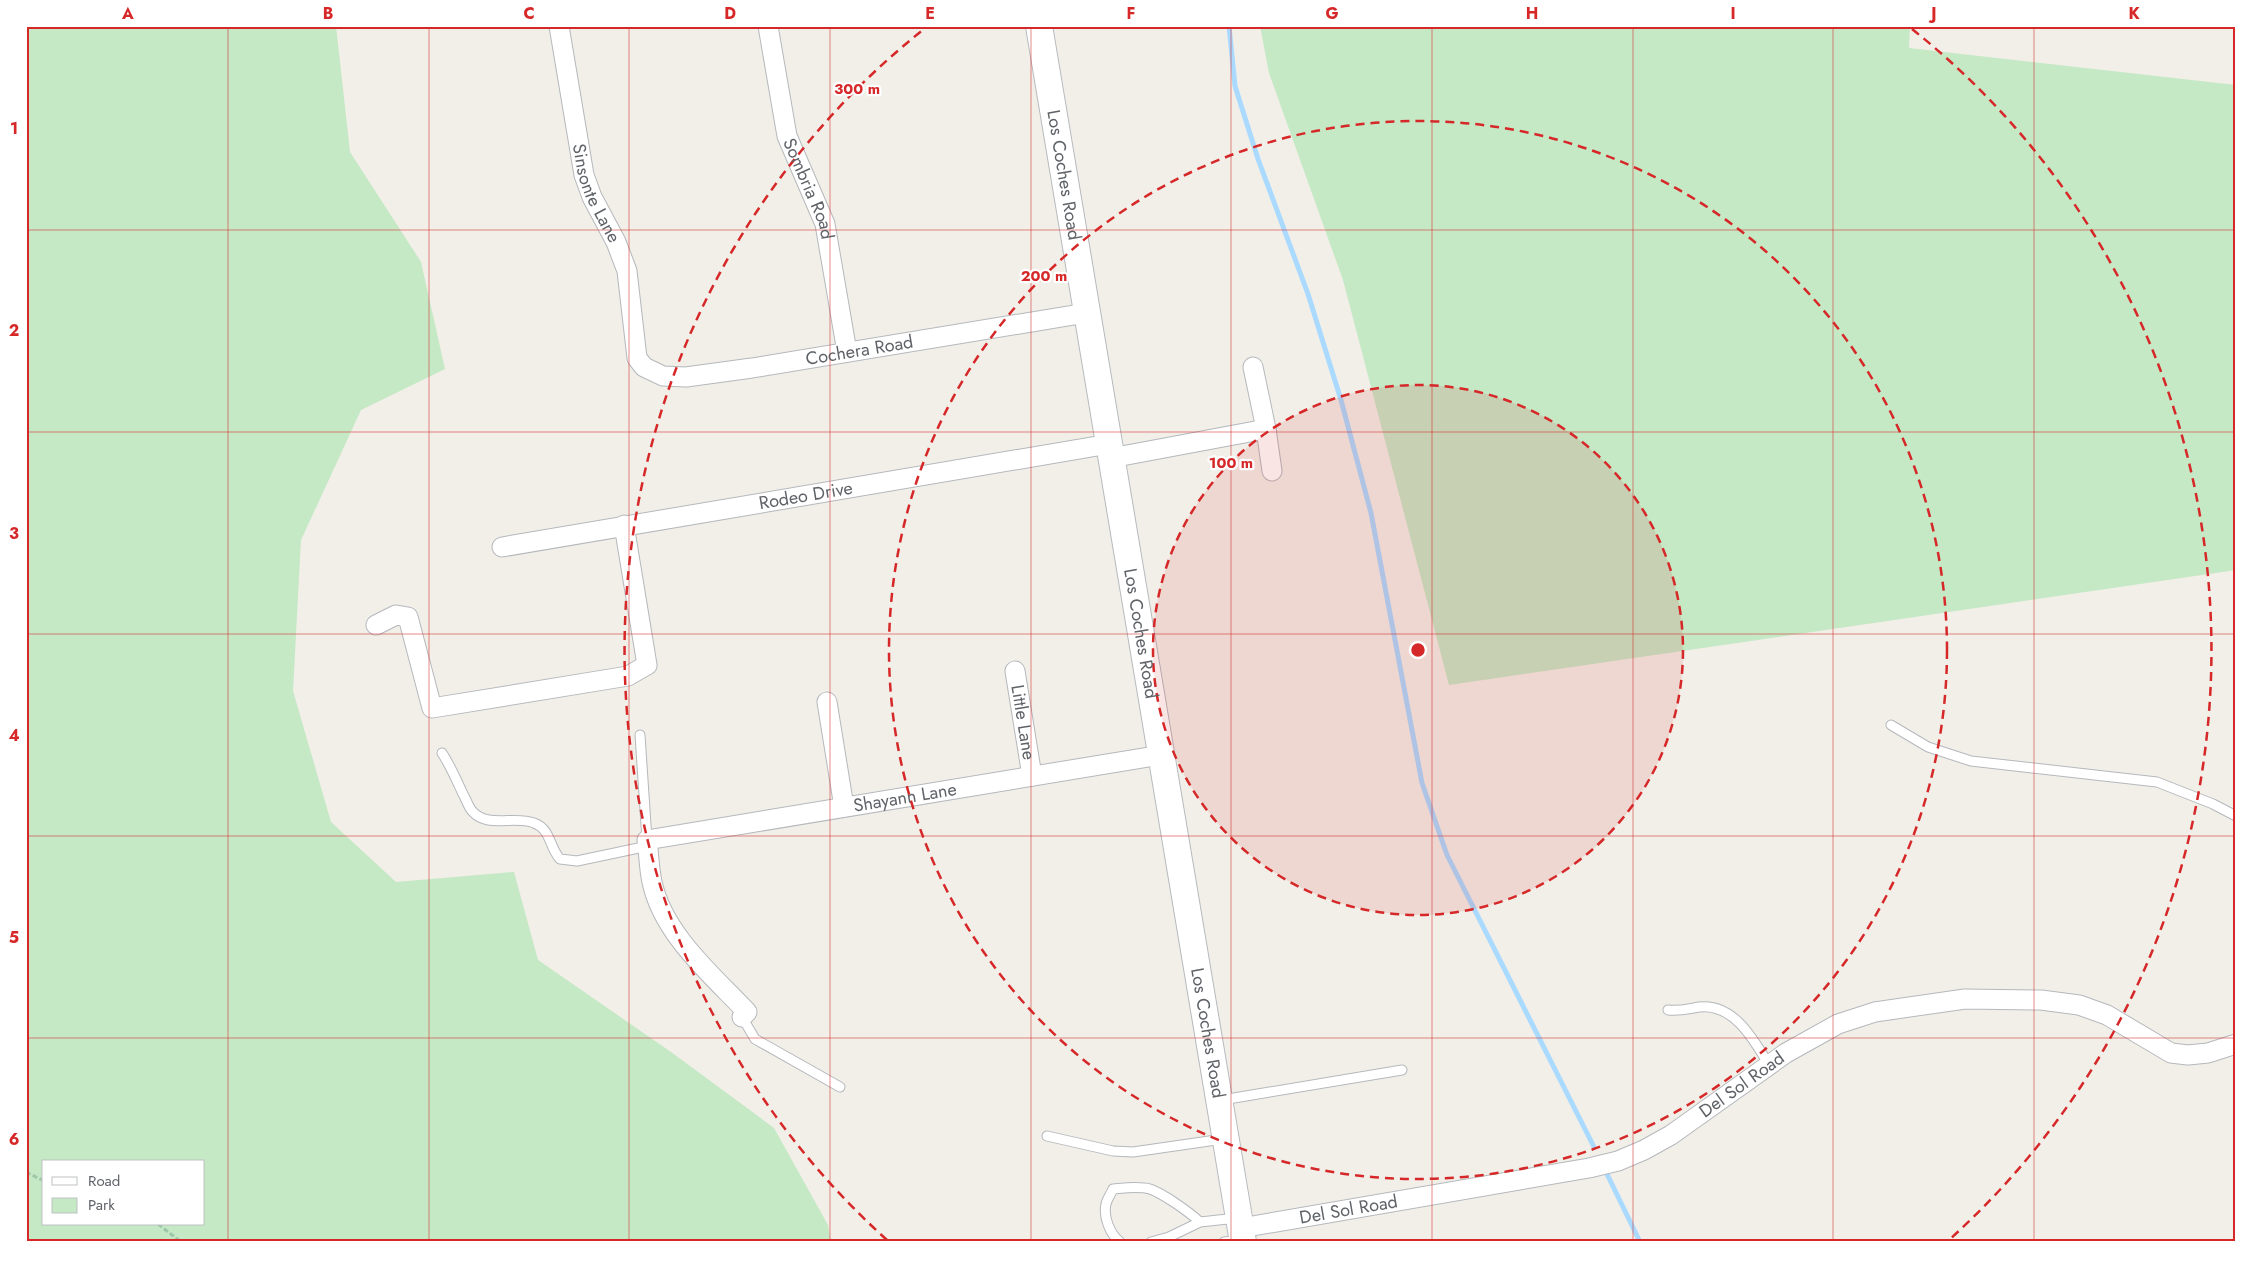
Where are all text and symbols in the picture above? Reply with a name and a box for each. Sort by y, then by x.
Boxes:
text: A [121,2,134,25]
text: B [323,2,333,25]
text: C [523,2,535,25]
text: D [724,2,736,25]
text: E [925,2,935,25]
text: F [1127,2,1135,25]
text: G [1325,2,1339,25]
text: H [1526,2,1538,25]
text: I [1730,2,1736,25]
text: J [1928,2,1937,25]
text: K [2128,2,2140,25]
text: 300 m [834,78,880,100]
street label: Los Coches Road [1040,108,1088,242]
text: 1 [10,117,18,140]
street label: Sombria Road [776,134,840,241]
street label: Sinsonte Lane [566,142,627,247]
text: 200 m [1021,265,1067,287]
text: 2 [9,319,19,342]
street label: Cochera Road [804,329,915,372]
text: 100 m [1209,452,1253,474]
street label: Rodeo Drive [757,475,855,516]
text: 3 [9,522,19,545]
street label: Los Coches Road [1117,566,1165,701]
centre of rings [1409,641,1427,659]
street label: Little Lane [1004,683,1042,762]
text: 4 [8,724,20,747]
street label: Shayann Lane [851,776,959,819]
text: 5 [9,926,19,949]
street label: Los Coches Road [1184,966,1232,1100]
street label: Del Sol Road [1694,1045,1790,1124]
text: 6 [9,1128,19,1151]
legend [42,1160,205,1226]
text: Road [88,1170,120,1192]
street label: Del Sol Road [1297,1188,1399,1231]
text: Park [88,1194,115,1216]

